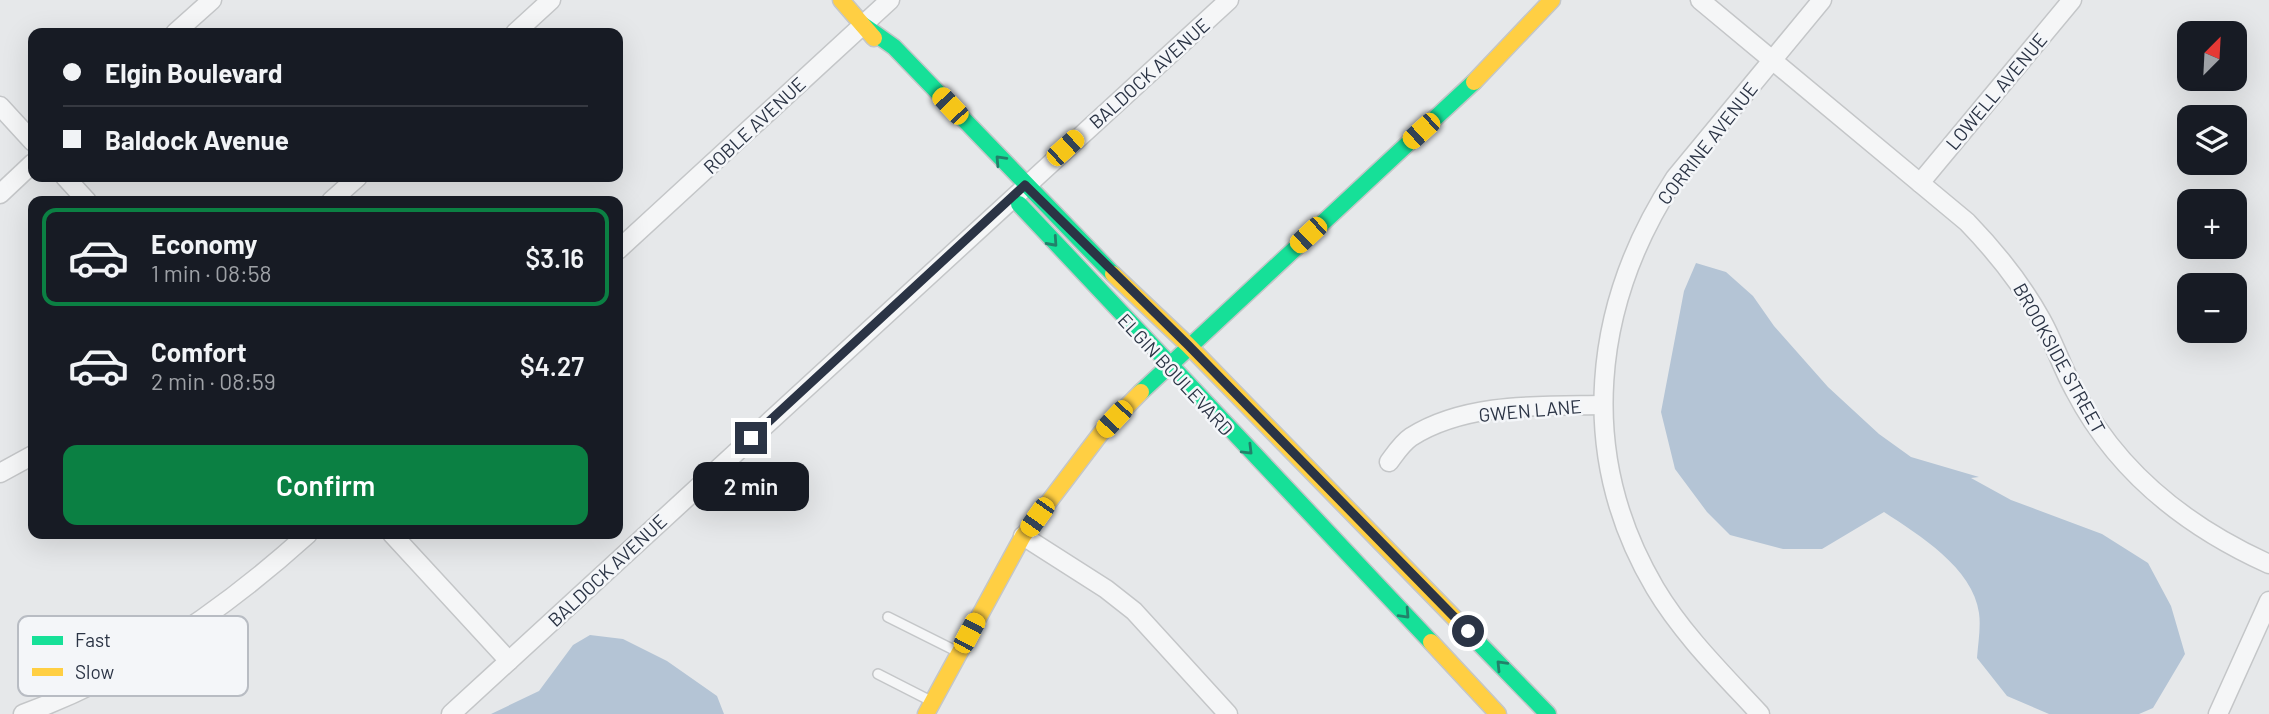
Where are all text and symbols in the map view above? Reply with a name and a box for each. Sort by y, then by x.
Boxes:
street label: BALDOCK AVENUE [1084,13,1214,133]
north arrow [2177,21,2247,91]
map controls [2177,21,2247,343]
street label: LOWELL AVENUE [1940,28,2052,154]
text: Elgin Boulevard [105,57,283,88]
street label: ROBLE AVENUE [698,72,810,178]
street label: CORRINE AVENUE [1652,77,1762,209]
car [928,83,973,129]
button: layers [2177,105,2247,175]
car [1399,109,1444,153]
text: Baldock Avenue [105,124,289,155]
car [1043,126,1088,170]
one-way arrow [996,155,1009,168]
button: + [2177,189,2247,259]
car [1286,213,1331,257]
icon: car [67,226,130,289]
text: Economy [151,228,257,259]
one-way arrow [1045,234,1058,247]
text: $3.16 [525,242,584,273]
text: 1 min · 08:58 [151,259,272,287]
button: − [2177,273,2247,343]
street label: BROOKSIDE STREET [2009,279,2111,437]
street label: ELGIN BOULEVARD [1114,308,1238,440]
icon: car [67,334,130,397]
text: Comfort [151,336,247,367]
text: $4.27 [520,350,584,381]
text: 2 min · 08:59 [151,367,276,395]
street label: GWEN LANE [1478,394,1582,426]
car [1092,396,1137,442]
route end [735,422,767,454]
one-way arrow [1239,441,1252,454]
button: Confirm [63,445,588,525]
callout: 2 min [693,462,809,512]
text: 2 min [724,472,778,500]
car [1017,494,1058,540]
street label: BALDOCK AVENUE [543,509,671,631]
one-way arrow [1396,606,1409,619]
car [950,610,989,656]
route start [1452,615,1484,647]
legend [18,616,248,696]
text: Fast [75,628,111,651]
text: Slow [75,660,114,683]
one-way arrow [1496,660,1509,673]

